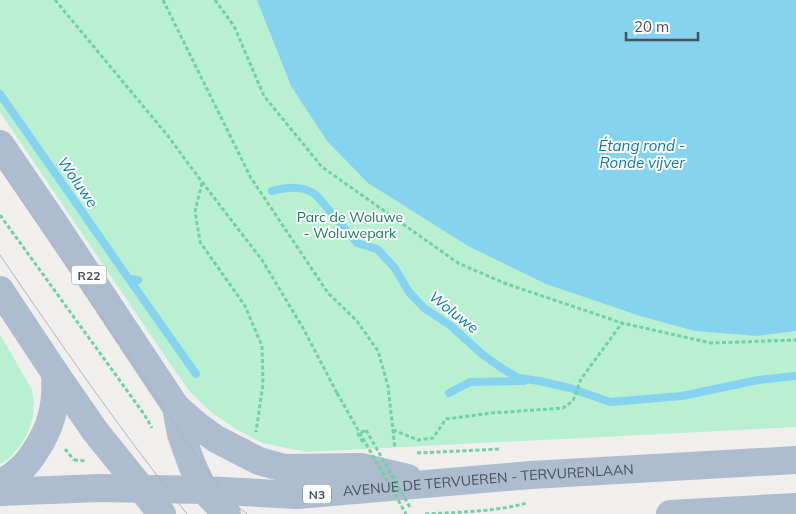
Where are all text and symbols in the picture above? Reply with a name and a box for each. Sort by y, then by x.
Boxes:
scale bar [626,10,698,42]
text: 20 m [634,17,669,36]
water label: Étang rond - Ronde vijver [599,136,685,172]
water label: Woluwe [54,153,102,211]
park label: Parc de Woluwe - Woluwepark [297,208,403,242]
road number: R22 [72,266,106,284]
water label: Woluwe [425,287,483,337]
street label: AVENUE DE TERVUEREN - TERVURENLAAN [342,460,634,500]
road number: N3 [303,484,331,504]

